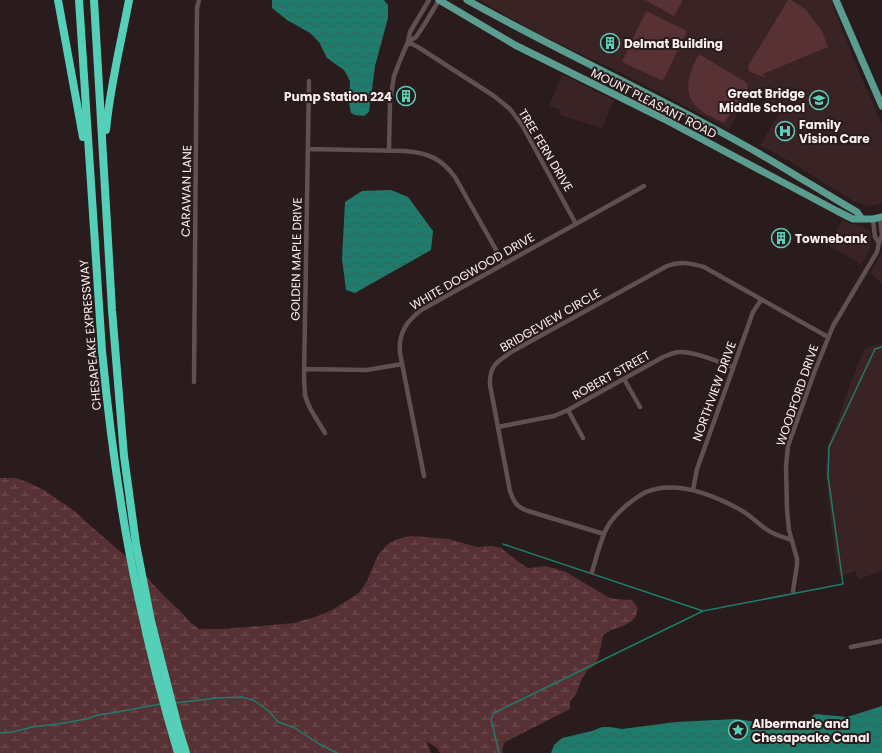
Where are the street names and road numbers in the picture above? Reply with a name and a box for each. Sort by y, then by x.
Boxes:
street label: MOUNT PLEASANT ROAD [588,64,720,142]
street label: TREE FERN DRIVE [515,106,577,194]
street label: CARAWAN LANE [177,145,195,237]
street label: GOLDEN MAPLE DRIVE [286,197,306,321]
street label: WHITE DOGWOOD DRIVE [407,228,537,314]
street label: CHESAPEAKE EXPRESSWAY [75,259,105,411]
street label: BRIDGEVIEW CIRCLE [496,284,604,356]
street label: NORTHVIEW DRIVE [688,339,740,443]
street label: WOODFORD DRIVE [772,342,822,448]
street label: ROBERT STREET [569,346,654,403]

